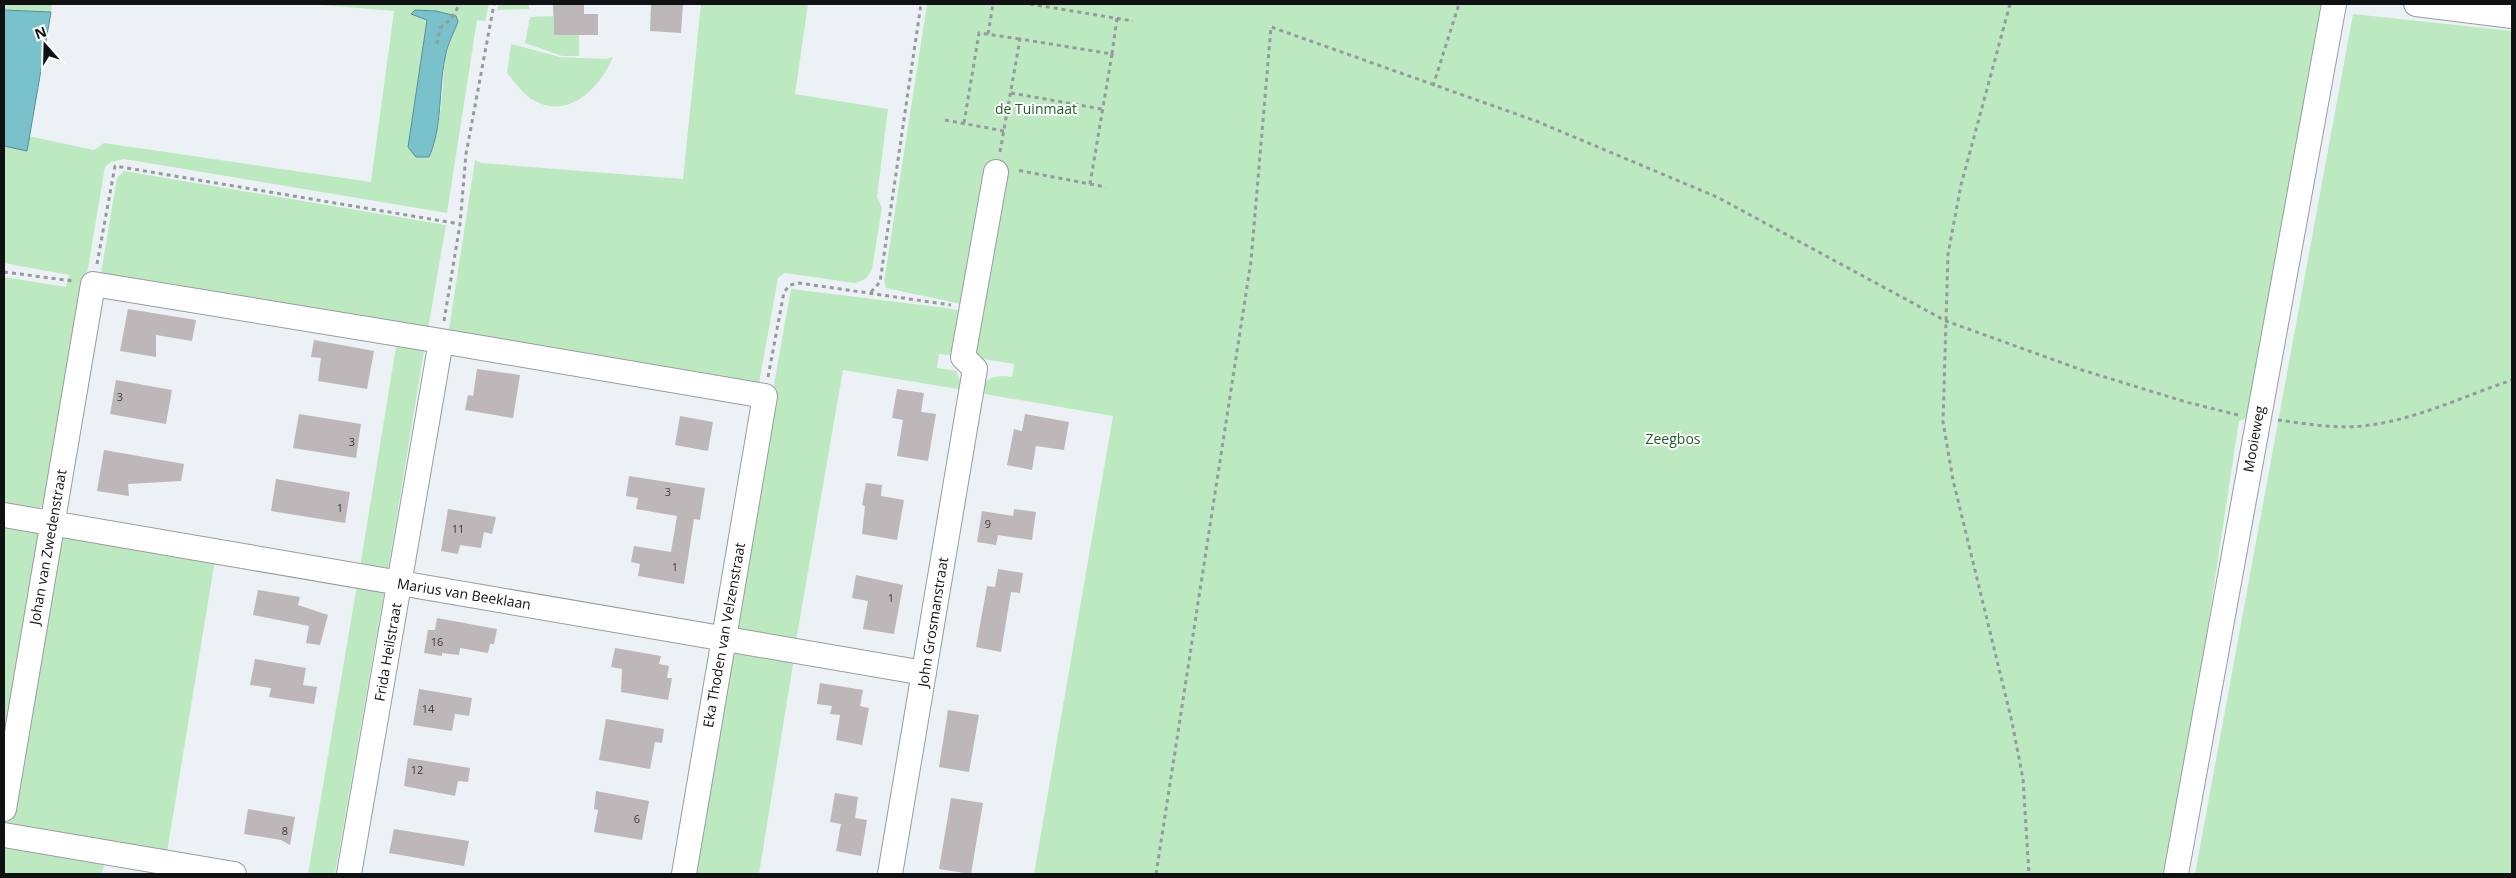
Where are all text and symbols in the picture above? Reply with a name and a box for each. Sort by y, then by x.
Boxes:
north arrow [20,20,70,70]
text: N [32,21,49,43]
park label: de Tuinmaat [995,99,1077,118]
house number: 3 [117,389,123,404]
street label: Mooieweg [2238,404,2269,474]
park label: Zeegbos [1646,429,1701,448]
house number: 3 [349,434,355,449]
street label: Johan van Zwedenstraat [24,468,71,628]
house number: 3 [665,484,671,499]
house number: 1 [337,500,343,515]
house number: 9 [985,516,991,531]
house number: 11 [452,521,464,536]
street label: Eka Thoden van Velzenstraat [698,541,749,729]
street label: John Grosmanstraat [913,556,952,690]
house number: 1 [672,559,678,574]
street label: Marius van Beeklaan [396,574,532,613]
house number: 1 [888,590,894,605]
street label: Frida Heilstraat [369,601,406,703]
house number: 16 [431,634,443,649]
house number: 14 [422,701,435,716]
house number: 12 [411,762,423,777]
house number: 6 [634,811,640,826]
house number: 8 [282,823,288,838]

